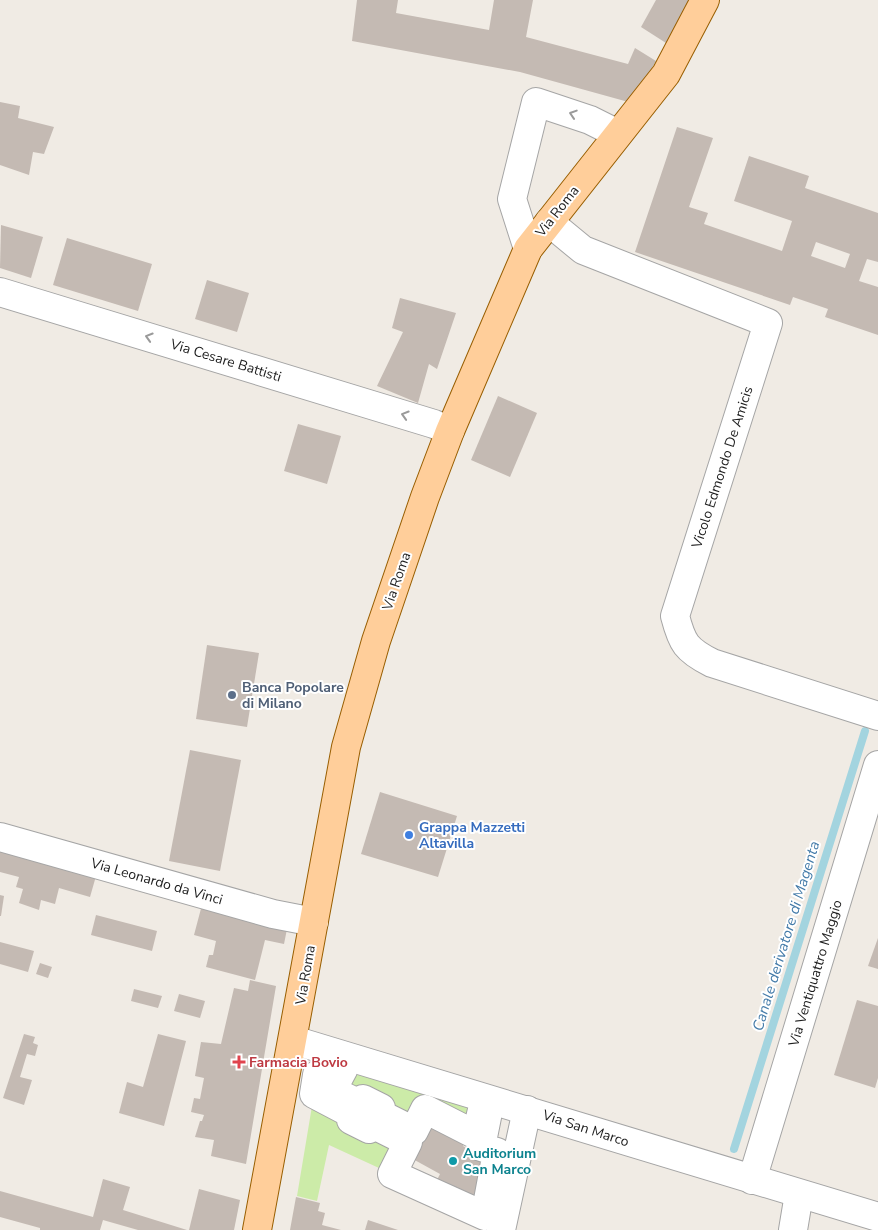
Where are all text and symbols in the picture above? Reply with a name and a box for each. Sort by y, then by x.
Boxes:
one-way arrow [570,110,578,120]
street label: Via Roma [531,182,583,242]
one-way arrow [145,333,153,343]
street label: Via Cesare Battisti [167,334,284,386]
street label: Vicolo Edmondo De Amicis [687,383,758,552]
one-way arrow [401,410,409,420]
street label: Via Roma [377,550,415,614]
place label: Banca Popolare di Milano [242,678,344,713]
marker: Banca Popolare di Milano [226,689,238,701]
place label: Grappa Mazzetti Altavilla [419,818,525,853]
marker: Grappa Mazzetti Altavilla [403,829,415,841]
water label: Canale derivatore di Magenta [748,839,824,1033]
street label: Via Leonardo da Vinci [88,853,225,909]
street label: Via Ventiquattro Maggio [784,897,847,1050]
street label: Via Roma [291,944,320,1007]
place label: Farmacia Bovio [249,1053,348,1072]
marker: Farmacia Bovio [233,1056,245,1068]
street label: Via San Marco [539,1105,632,1151]
place label: Auditorium San Marco [463,1144,536,1179]
marker: Auditorium San Marco [447,1155,459,1167]

